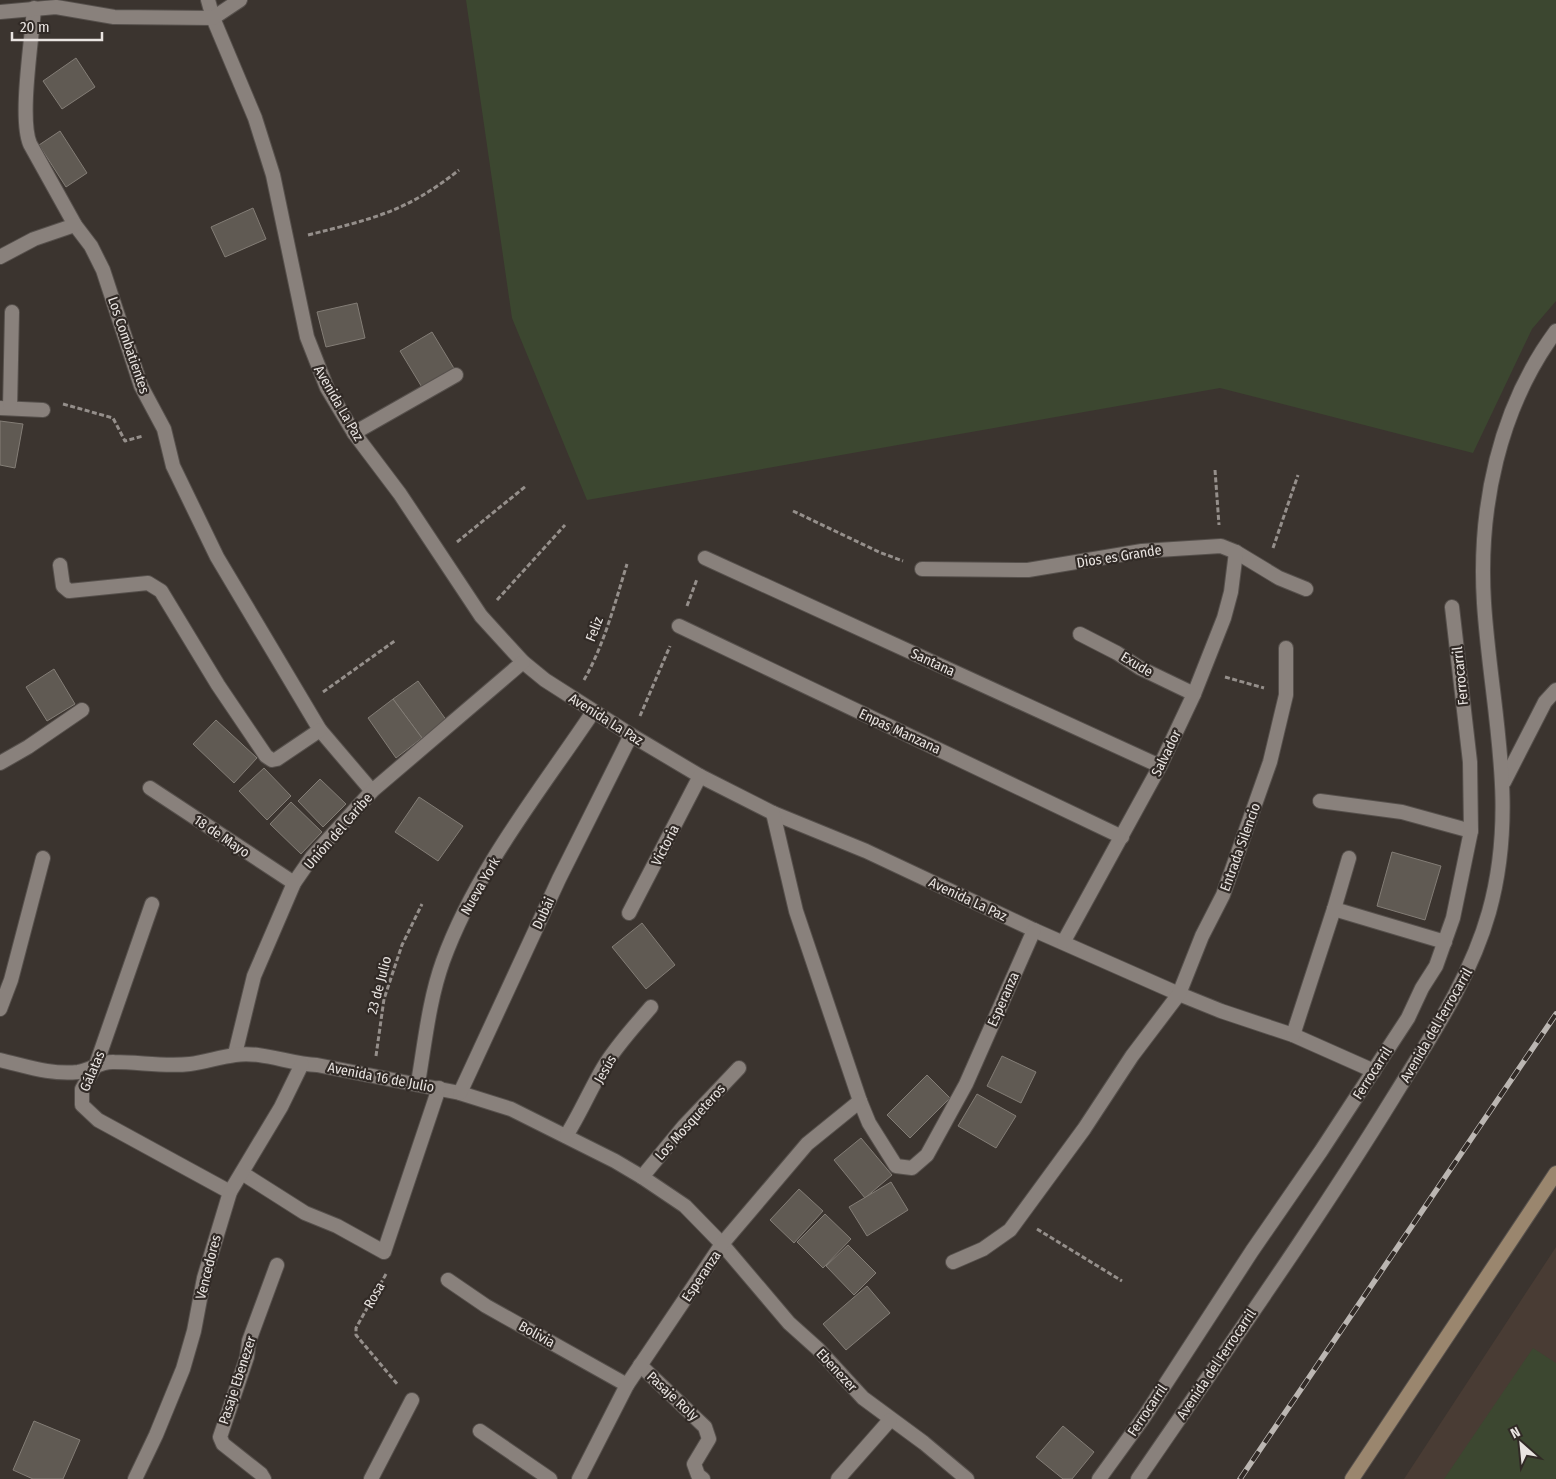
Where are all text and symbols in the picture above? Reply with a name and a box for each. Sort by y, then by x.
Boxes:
scale bar [12,10,102,42]
text: 20 m [20,18,50,36]
street label: Los Combatientes [104,294,153,396]
street label: Avenida La Paz [310,363,367,444]
street label: Dios es Grande [1075,541,1163,572]
street label: Feliz [582,614,607,644]
street label: Santana [908,645,958,680]
street label: Ferrocarril [1449,645,1472,706]
street label: Exude [1118,648,1156,681]
street label: Avenida La Paz [566,690,646,749]
street label: Enpas Manzana [856,705,943,758]
street label: Salvador [1148,727,1185,779]
street label: Unión del Caribe [301,790,376,873]
street label: Entrada Silencio [1217,801,1264,894]
street label: 18 de Mayo [191,812,253,861]
street label: Victoria [648,822,683,869]
street label: Nueva York [457,854,504,918]
street label: Avenida La Paz [926,874,1010,925]
street label: Dubái [529,895,558,932]
street label: 23 de Julio [364,954,395,1016]
street label: Avenida del Ferrocarril [1397,965,1476,1086]
street label: Esperanza [984,969,1023,1029]
street label: Ferrocarril [1349,1044,1396,1103]
street label: Gálatas [76,1048,109,1094]
street label: Jesús [591,1052,620,1087]
street label: Avenida 16 de Julio [326,1059,436,1096]
street label: Los Mosqueteros [652,1081,729,1164]
street label: Vencedores [192,1233,225,1301]
street label: Esperanza [678,1247,725,1305]
street label: Rosa [360,1279,389,1311]
street label: Avenida del Ferrocarril [1173,1306,1260,1423]
street label: Bolivia [516,1318,558,1351]
street label: Pasaje Ebenezer [215,1334,260,1427]
street label: Ebenezer [813,1345,861,1395]
street label: Pasaje Roly [643,1368,703,1425]
street label: Ferrocarril [1124,1381,1171,1439]
north arrow [1496,1419,1546,1469]
text: N [1508,1423,1523,1442]

